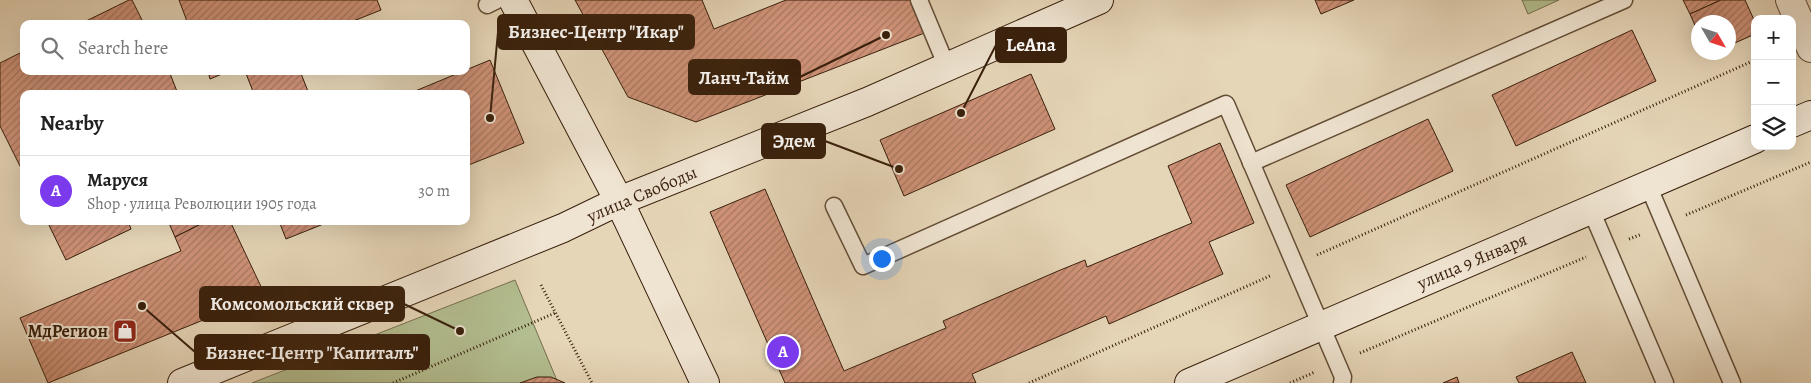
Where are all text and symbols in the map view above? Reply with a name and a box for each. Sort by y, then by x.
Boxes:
callout: Бизнес-Центр "Икар" [498,15,694,49]
north arrow [1691,15,1736,60]
map controls [1751,15,1796,150]
button: + [1751,15,1796,60]
text: Бизнес-Центр "Икар" [508,19,684,45]
search box [20,20,470,75]
callout: LeAna [996,28,1066,62]
text: LeAna [1006,32,1057,58]
icon: search [38,34,66,62]
text: Search here [78,35,168,61]
callout: Ланч-Тайм [689,60,800,94]
button: − [1751,60,1796,105]
text: Ланч-Тайм [699,65,790,91]
button: layers [1751,105,1796,150]
text: Nearby [40,109,103,137]
callout: Эдем [762,124,825,158]
text: Эдем [772,128,816,154]
street label: улица Свободы [582,160,701,228]
text: Маруся [87,167,148,193]
text: A [51,180,61,202]
text: 30 m [418,180,450,202]
text: Shop · улица Революции 1905 года [87,193,317,215]
street label: улица 9 Января [1412,227,1531,295]
your location [869,246,895,272]
callout: Комсомольский сквер [200,287,404,321]
text: Комсомольский сквер [210,291,394,317]
shop icon: МдРегион [112,318,138,344]
place label: МдРегион [27,319,108,343]
pin: A [767,333,799,371]
callout: Бизнес-Центр "Капиталъ" [195,335,429,369]
text: Бизнес-Центр "Капиталъ" [205,340,419,366]

